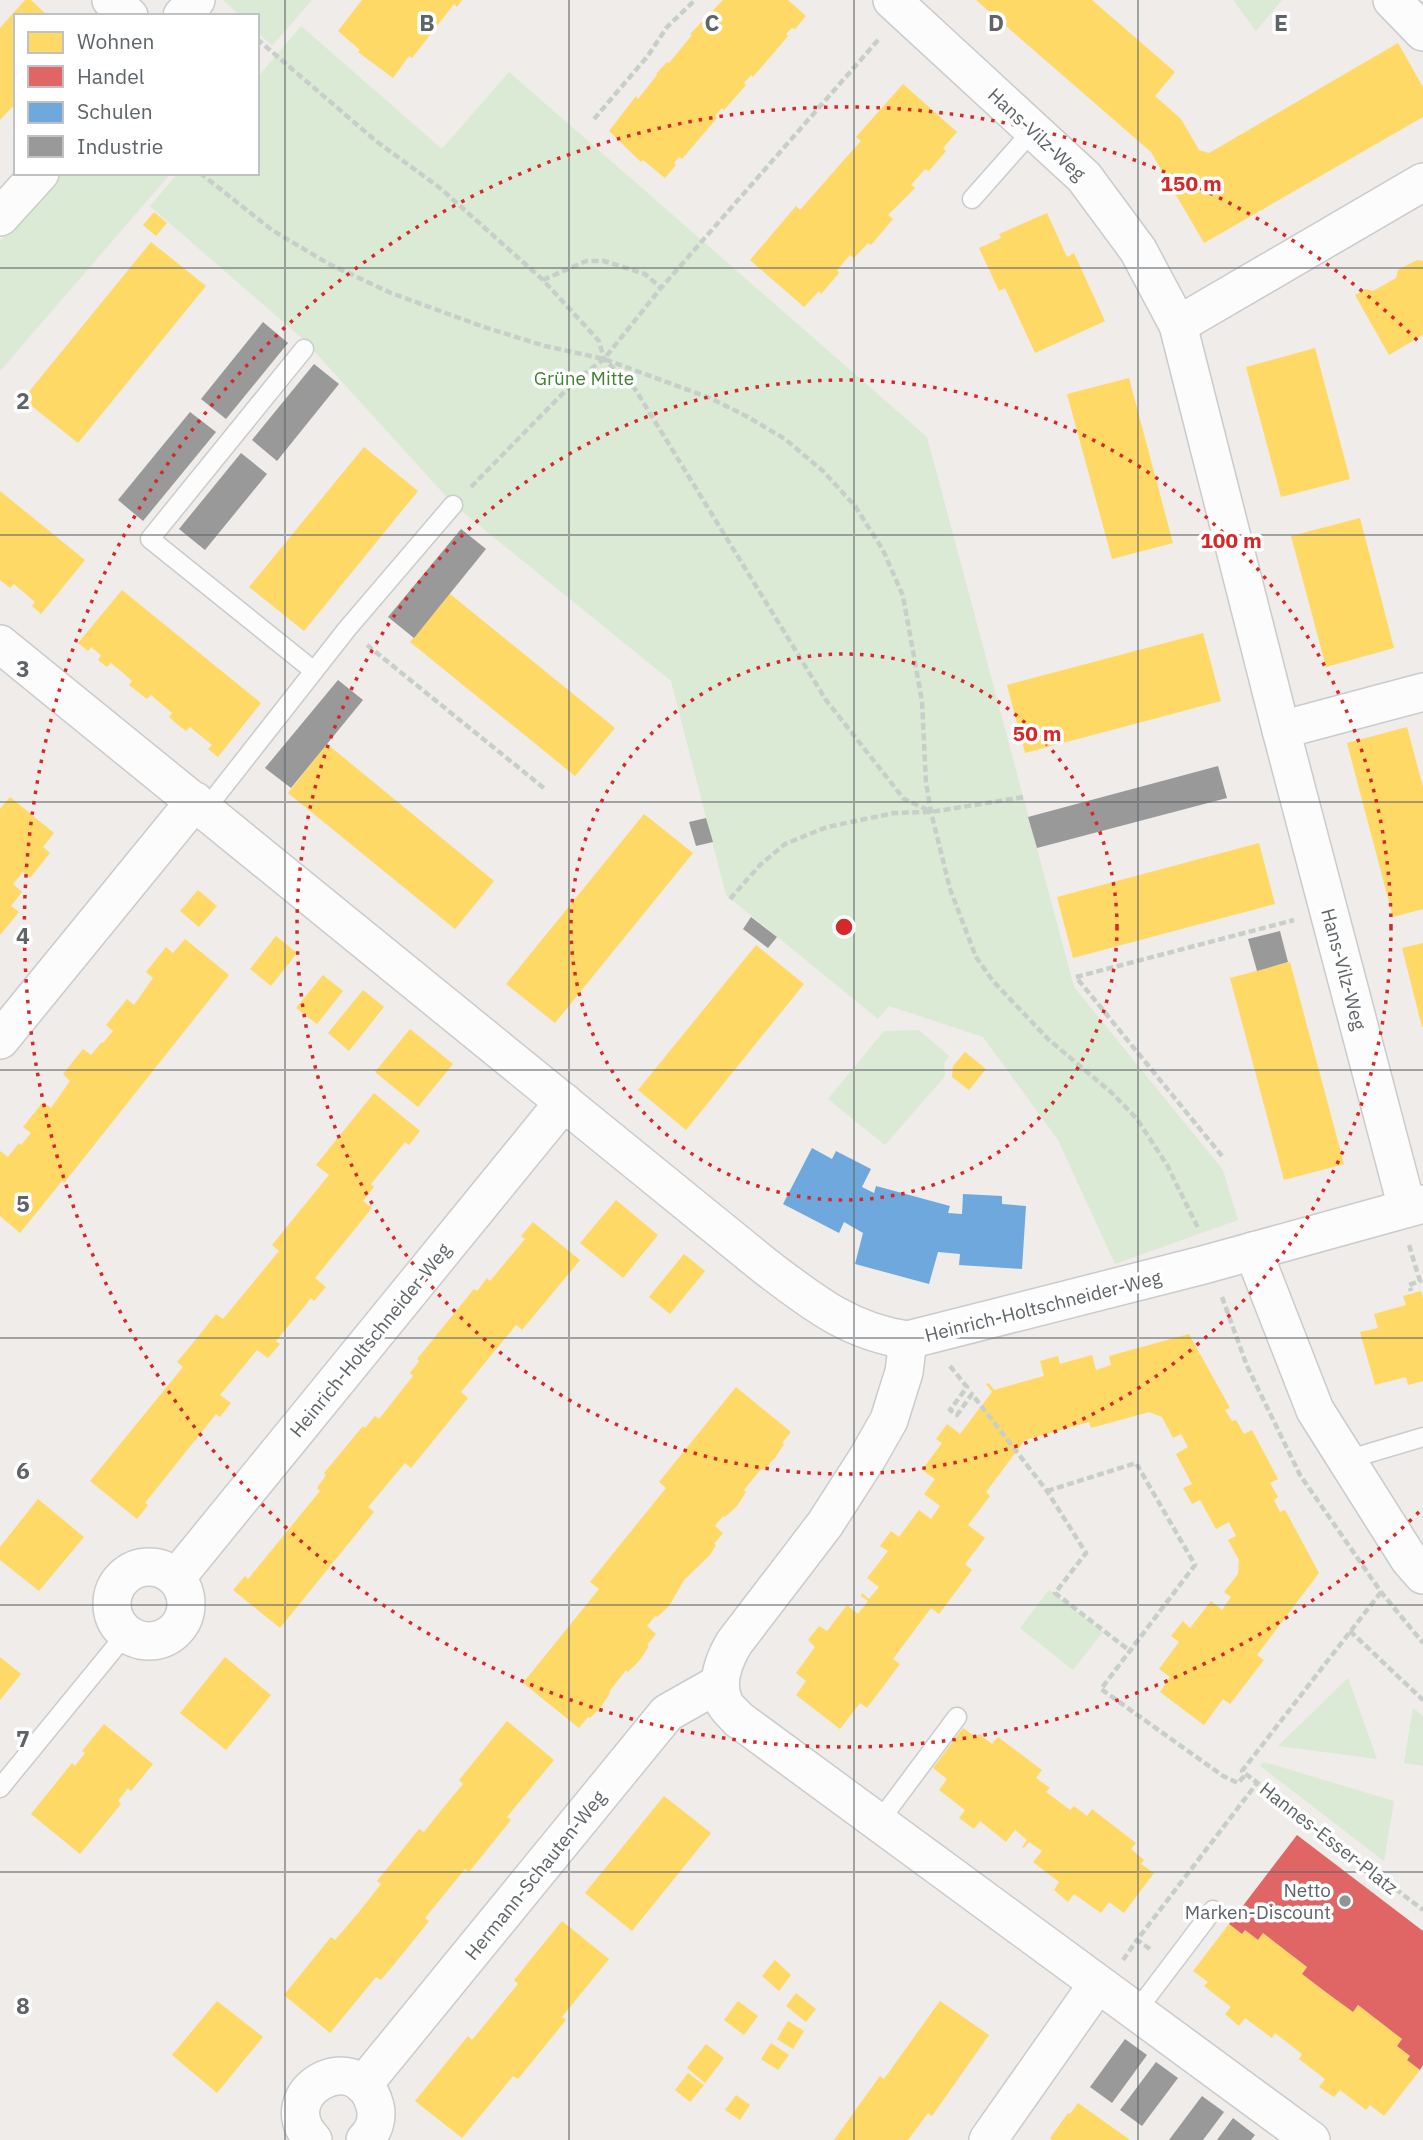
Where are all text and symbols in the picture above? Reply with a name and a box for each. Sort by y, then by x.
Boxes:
text: B [419,7,435,37]
text: C [705,7,720,37]
text: D [988,7,1004,37]
text: E [1274,7,1288,37]
legend [14,14,259,175]
text: Wohnen [77,27,154,55]
text: Handel [77,62,145,90]
street label: Hans-Vilz-Weg [983,83,1091,185]
text: Schulen [77,97,153,125]
text: Industrie [77,132,163,160]
text: 150 m [1160,169,1222,197]
park label: Grüne Mitte [534,366,634,390]
text: 2 [16,385,30,415]
text: 100 m [1200,526,1262,554]
text: 3 [16,653,30,683]
text: 50 m [1013,719,1061,747]
street label: Hans-Vilz-Weg [1316,906,1372,1032]
centre of rings [832,915,856,939]
text: 4 [16,920,30,950]
text: 5 [16,1188,30,1218]
street label: Heinrich-Holtschneider-Weg [284,1238,456,1442]
street label: Heinrich-Holtschneider-Weg [922,1265,1164,1347]
text: 6 [16,1455,30,1485]
text: 7 [16,1723,30,1753]
street label: Hannes-Esser-Platz [1255,1777,1403,1899]
street label: Hermann-Schauten-Weg [459,1785,611,1965]
place label: Netto Marken-Discount [1185,1878,1331,1924]
marker: Netto Marken-Discount [1337,1893,1353,1909]
text: 8 [16,1990,30,2020]

